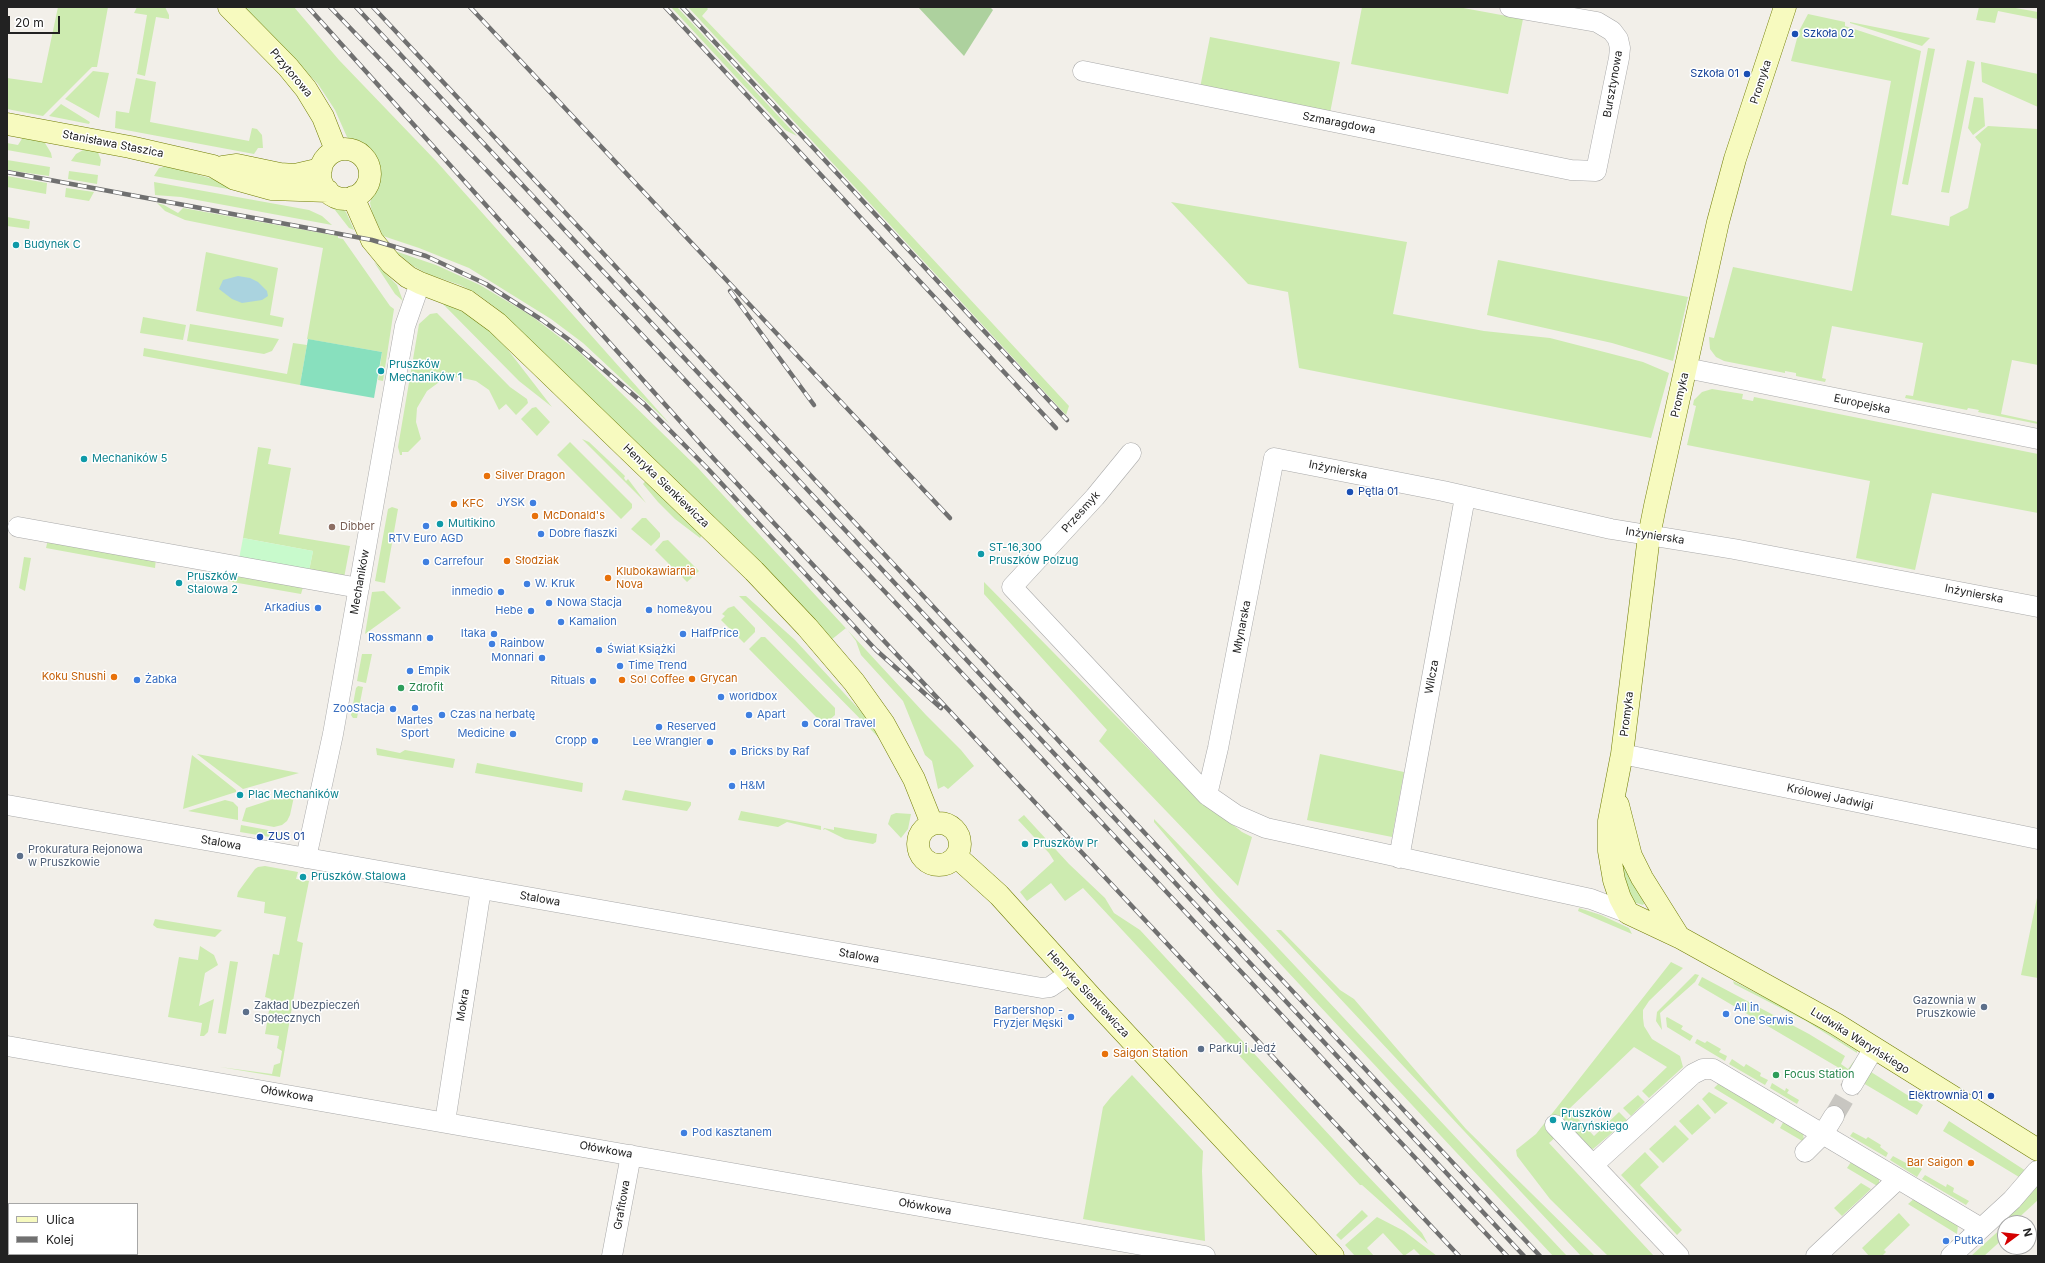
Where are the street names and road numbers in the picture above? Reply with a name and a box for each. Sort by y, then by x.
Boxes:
street label: Przytorowa [267,46,315,100]
street label: Bursztynowa [1601,49,1625,119]
street label: Promyka [1748,58,1774,106]
street label: Szmaragdowa [1301,109,1377,137]
street label: Stanisława Staszica [61,128,165,160]
street label: Promyka [1668,371,1692,419]
street label: Europejska [1833,392,1891,416]
street label: Henryka Sienkiewicza [620,441,712,531]
street label: Inżynierska [1308,458,1368,482]
street label: Przesmyk [1059,489,1103,535]
street label: Inżynierska [1625,525,1685,547]
street label: Mechaników [348,549,372,615]
street label: Inżynierska [1944,582,2004,606]
street label: Młynarska [1230,599,1254,655]
street label: Wilcza [1423,659,1441,695]
street label: Promyka [1618,691,1636,737]
street label: Królowej Jadwigi [1785,781,1875,813]
street label: Stalowa [200,833,242,853]
street label: Stalowa [519,889,561,909]
street label: Stalowa [838,946,880,966]
street label: Henryka Sienkiewicza [1044,948,1132,1040]
street label: Mokra [454,988,472,1022]
street label: Ludwika Waryńskiego [1808,1005,1912,1077]
street label: Ołówkowa [259,1083,315,1105]
street label: Ołówkowa [578,1139,634,1161]
street label: Grafitowa [611,1179,633,1231]
street label: Ołówkowa [897,1196,953,1218]

